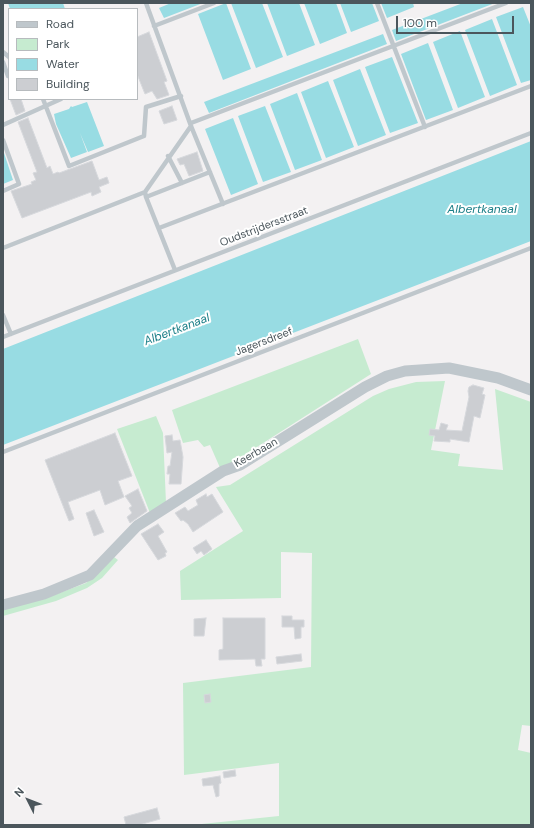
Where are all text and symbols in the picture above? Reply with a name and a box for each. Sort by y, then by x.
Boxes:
legend [8,8,138,100]
scale bar [398,8,516,34]
text: 100 m [403,15,437,31]
text: Road [46,16,74,32]
text: Park [46,36,70,52]
text: Water [46,56,79,72]
text: Building [46,76,90,92]
water label: Albertkanaal [447,203,517,217]
street label: Oudstrijdersstraat [218,204,310,250]
water label: Albertkanaal [142,311,212,349]
street label: Jagersdreef [234,325,294,359]
street label: Keerbaan [232,435,280,471]
north arrow [8,780,48,820]
text: N [11,784,27,800]

